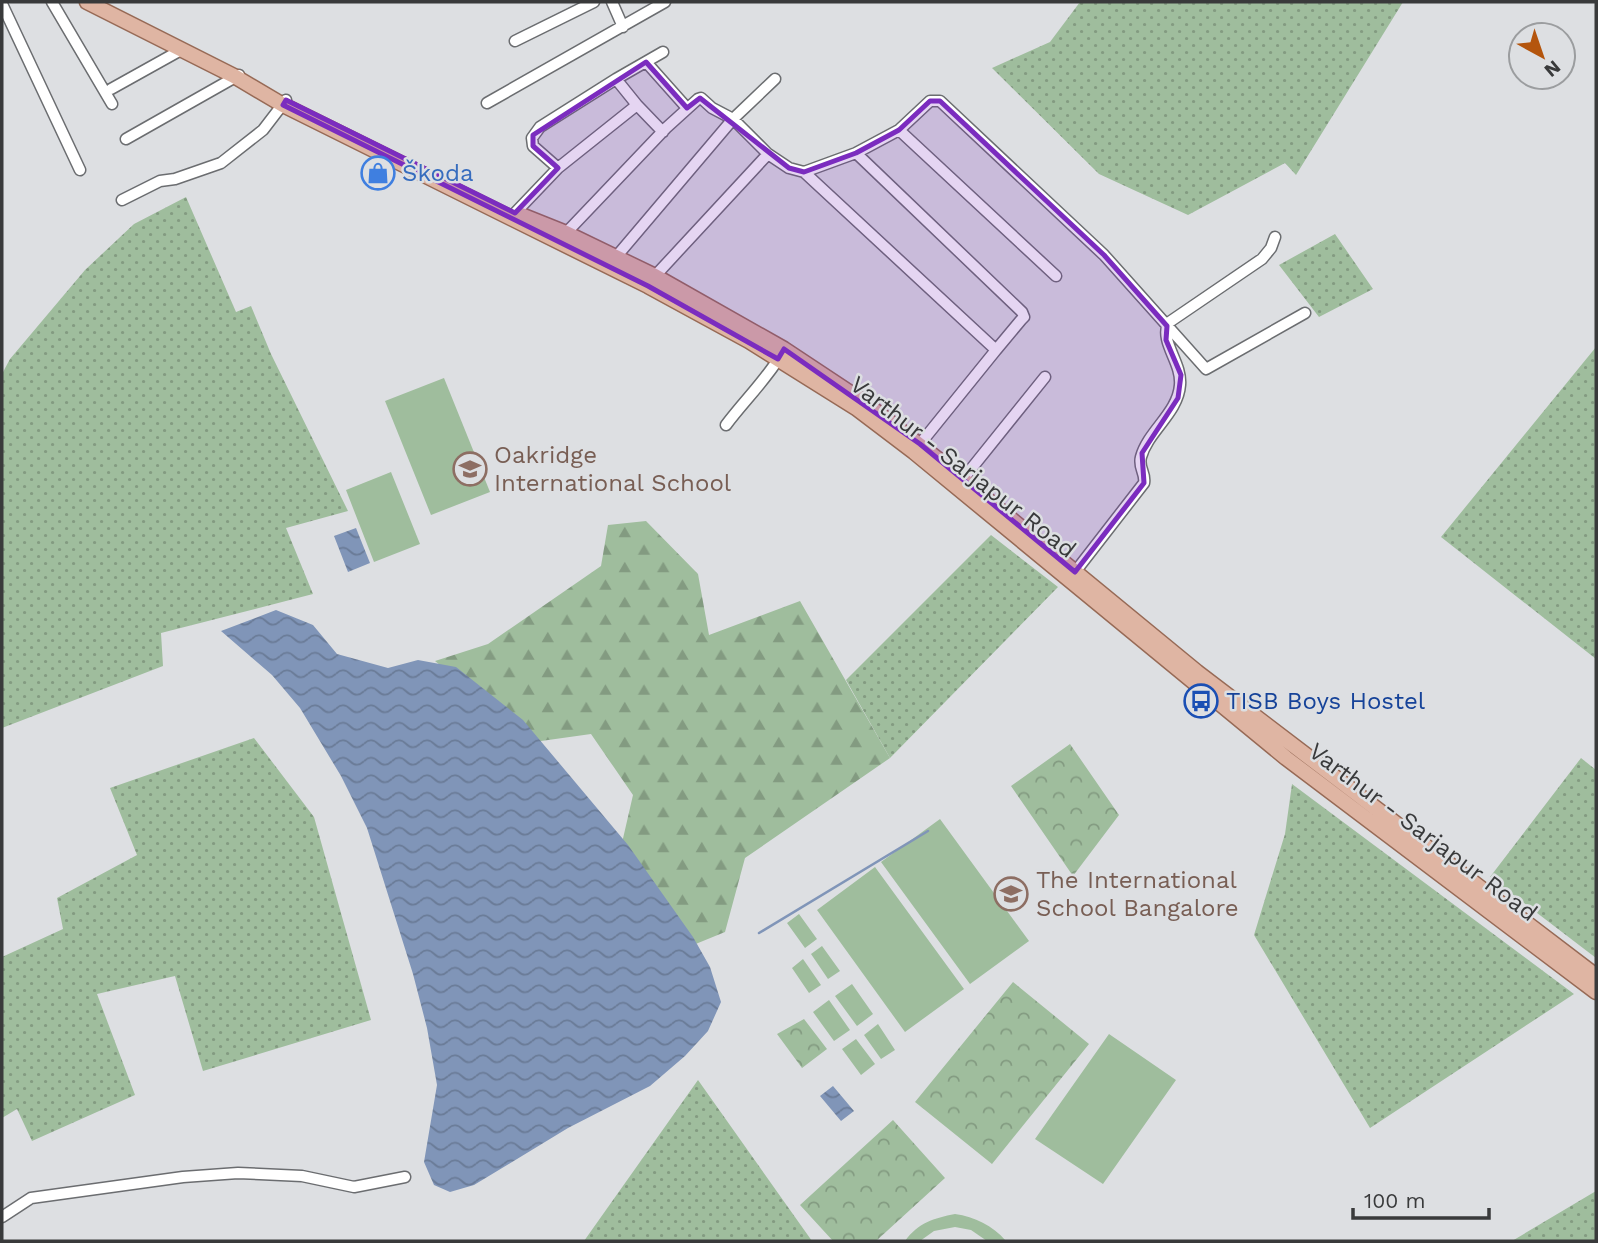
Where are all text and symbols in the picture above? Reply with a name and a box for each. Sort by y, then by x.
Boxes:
north arrow [1507,21,1577,91]
text: N [1540,55,1565,82]
shop icon: Škoda [359,154,397,192]
place label: Škoda [402,159,474,187]
street label: Varthur - Sarjapur Road [845,370,1081,564]
place label: Oakridge International School [494,441,732,497]
school or university icon: Oakridge International School [451,450,489,488]
bus stop icon: TISB Boys Hostel [1182,682,1220,720]
place label: TISB Boys Hostel [1226,687,1426,715]
street label: Varthur - Sarjapur Road [1303,737,1543,927]
place label: The International School Bangalore [1036,866,1239,922]
school or university icon: The International School Bangalore [992,875,1030,913]
scale bar [1353,1176,1490,1220]
text: 100 m [1364,1188,1426,1213]

